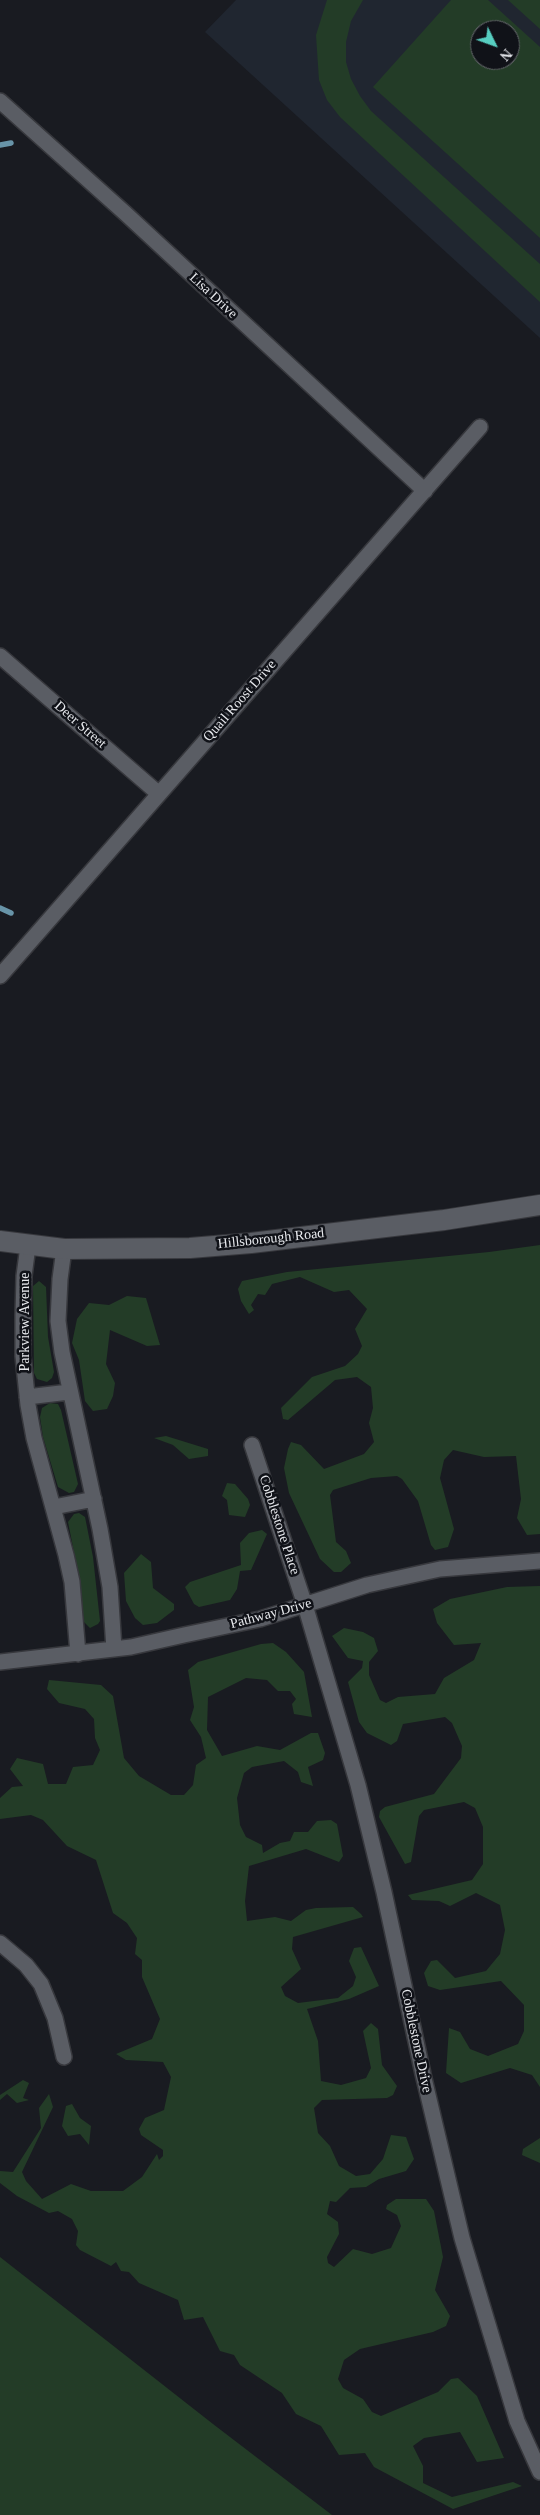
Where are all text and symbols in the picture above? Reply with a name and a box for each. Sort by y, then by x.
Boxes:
north arrow [470,20,520,70]
text: N [497,46,515,63]
street label: Lisa Drive [186,270,240,322]
street label: Quail Roost Drive [200,657,280,745]
street label: Deer Street [51,698,109,752]
street label: Hillsborough Road [217,1225,325,1253]
street label: Parkview Avenue [17,1273,33,1371]
street label: Cobblestone Place [255,1473,303,1577]
street label: Pathway Drive [228,1595,314,1633]
street label: Cobblestone Drive [397,1988,435,2094]

